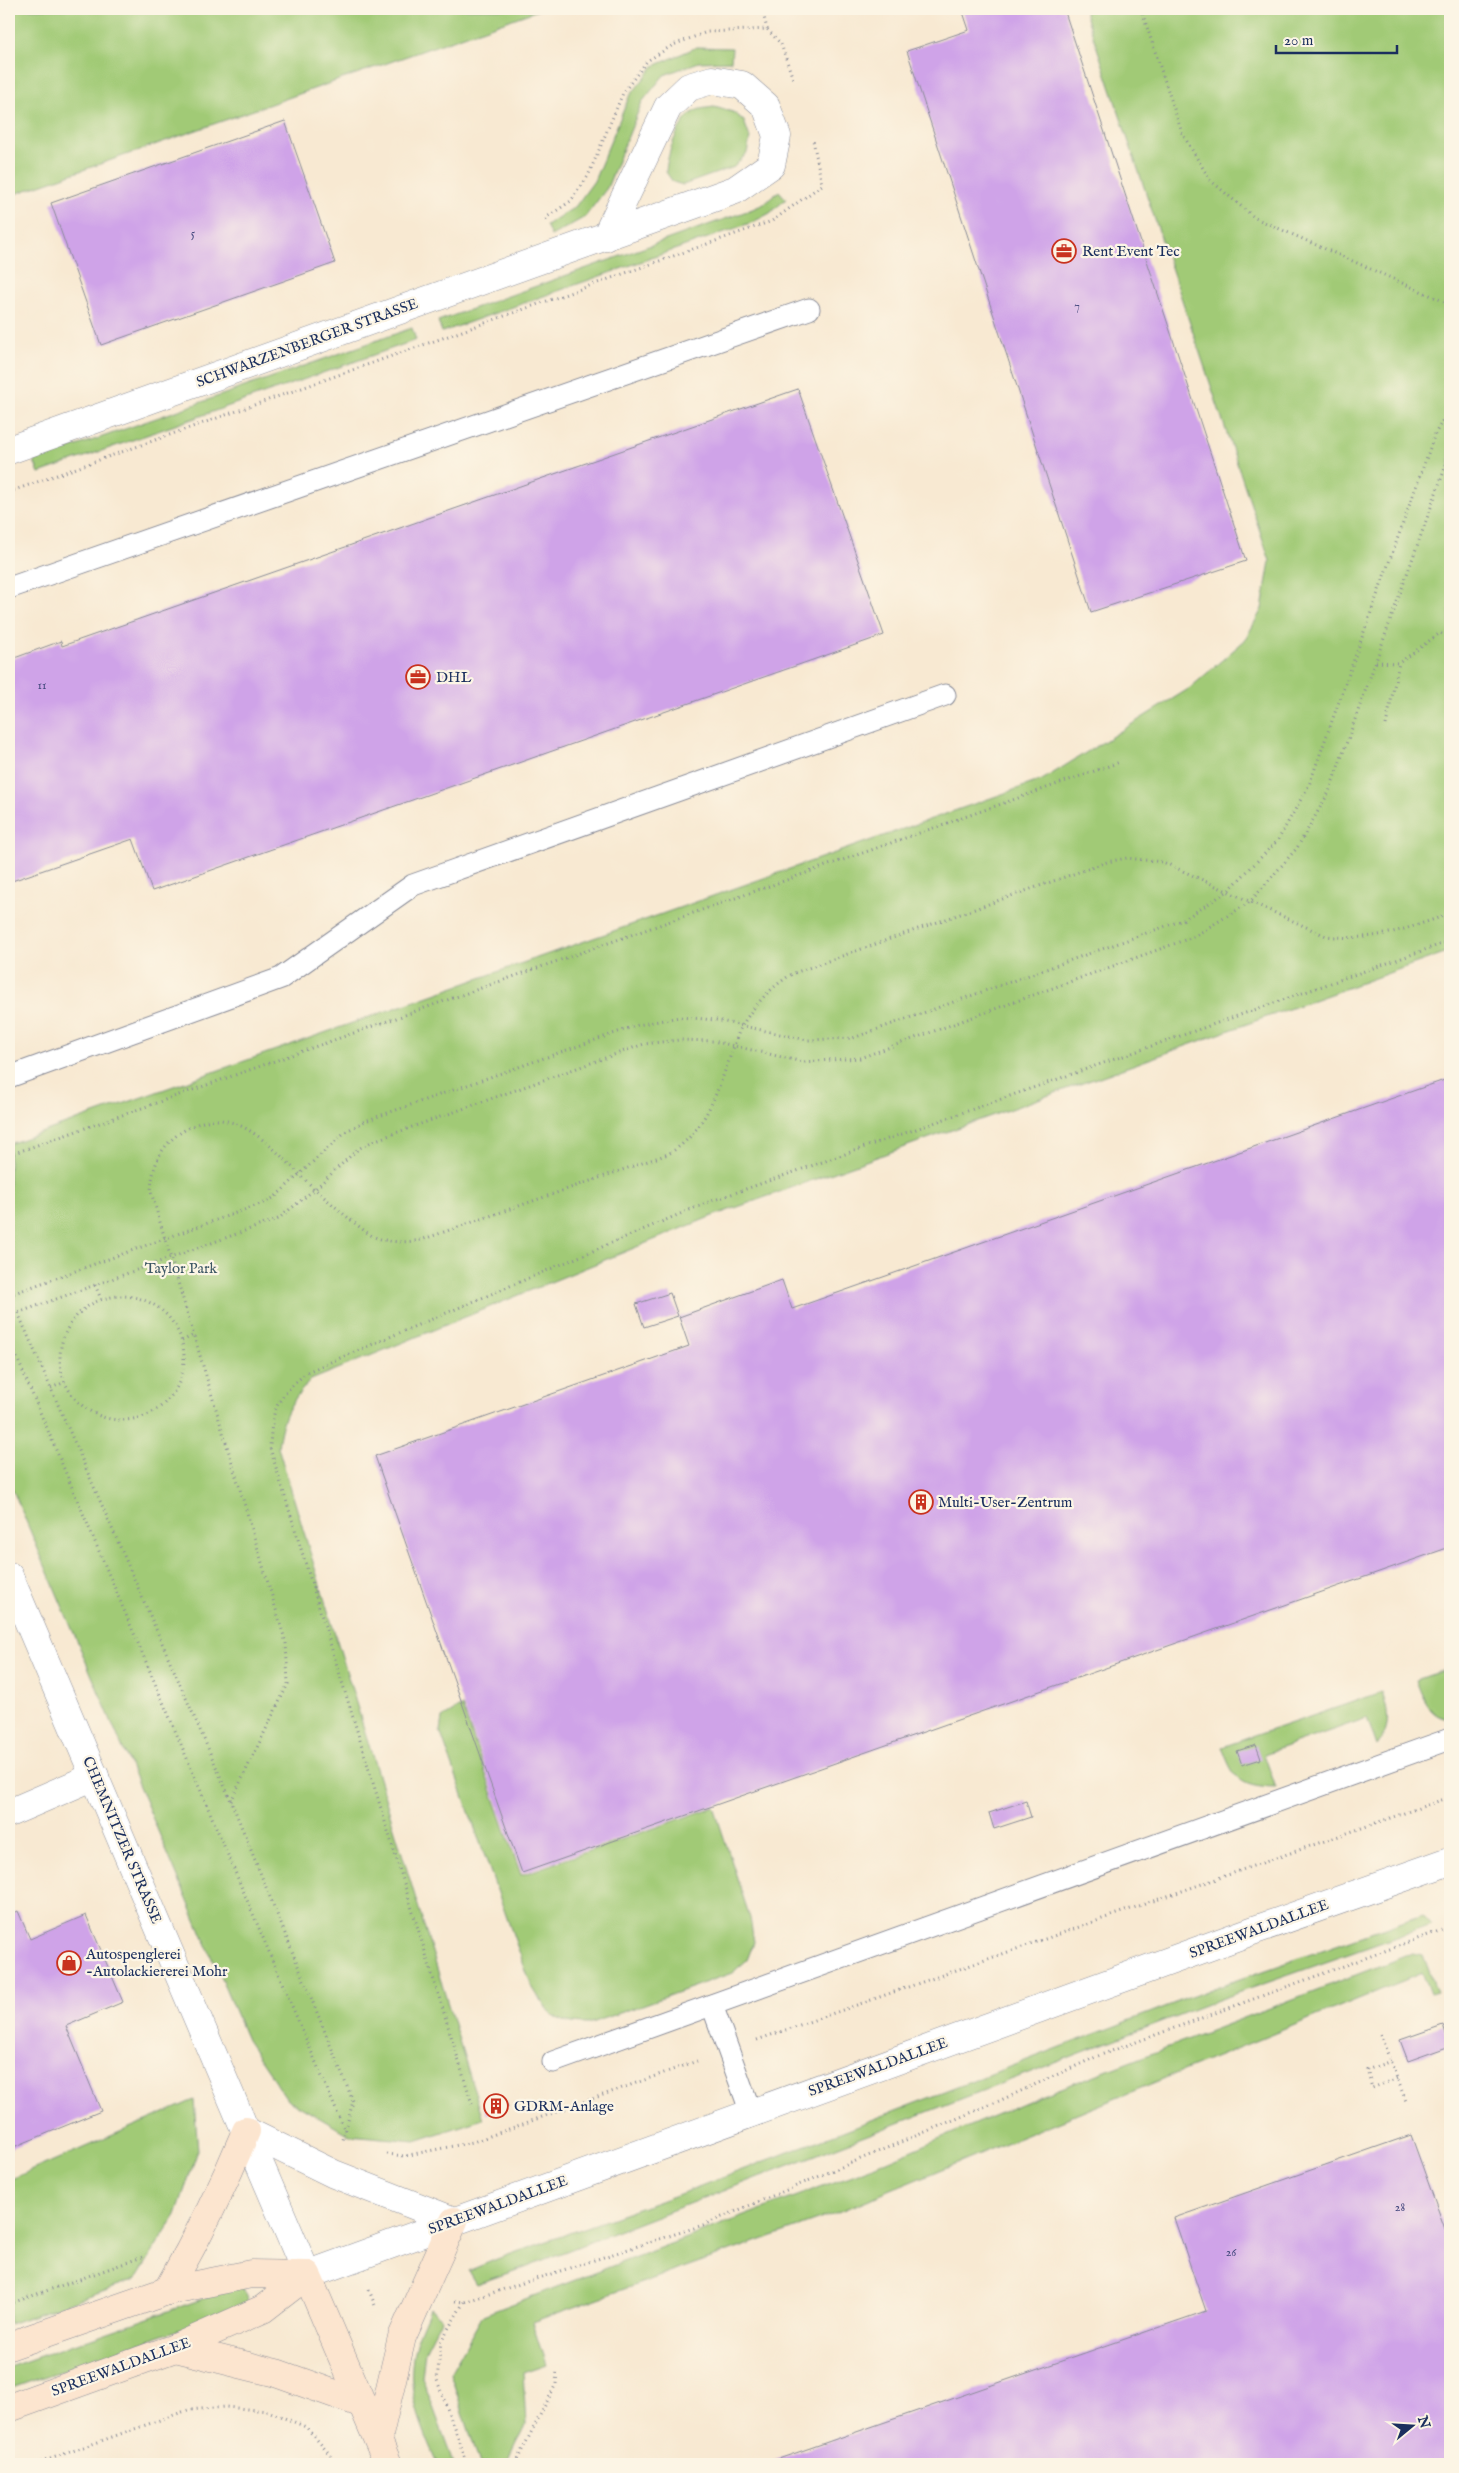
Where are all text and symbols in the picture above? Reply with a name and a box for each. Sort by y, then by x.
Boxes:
scale bar [1276,22,1398,54]
text: 20 m [1284,31,1314,50]
house number: 5 [191,226,196,241]
office icon: Rent Event Tec [1051,238,1077,264]
place label: Rent Event Tec [1082,242,1180,261]
street label: SCHWARZENBERGER STRASSE [194,294,420,392]
house number: 7 [1074,299,1080,314]
office icon: DHL [405,664,431,690]
place label: DHL [436,668,472,687]
house number: 11 [38,678,46,693]
park label: Taylor Park [145,1259,218,1278]
building icon: Multi-User-Zentrum [908,1489,934,1515]
place label: Multi-User-Zentrum [938,1493,1073,1512]
street label: CHEMNITZER STRASSE [78,1754,166,1926]
street label: SPREEWALDALLEE [1187,1895,1331,1963]
place label: Autospenglerei -Autolackiererei Mohr [85,1945,228,1981]
shop icon: Autospenglerei -Autolackiererei Mohr [56,1950,82,1976]
street label: SPREEWALDALLEE [806,2033,950,2101]
building icon: GDRM-Anlage [483,2093,509,2119]
place label: GDRM-Anlage [514,2097,614,2116]
street label: SPREEWALDALLEE [426,2171,570,2239]
house number: 28 [1395,2200,1405,2215]
house number: 26 [1226,2245,1237,2260]
street label: SPREEWALDALLEE [49,2333,193,2401]
north arrow [1386,2400,1436,2450]
text: N [1413,2413,1434,2431]

